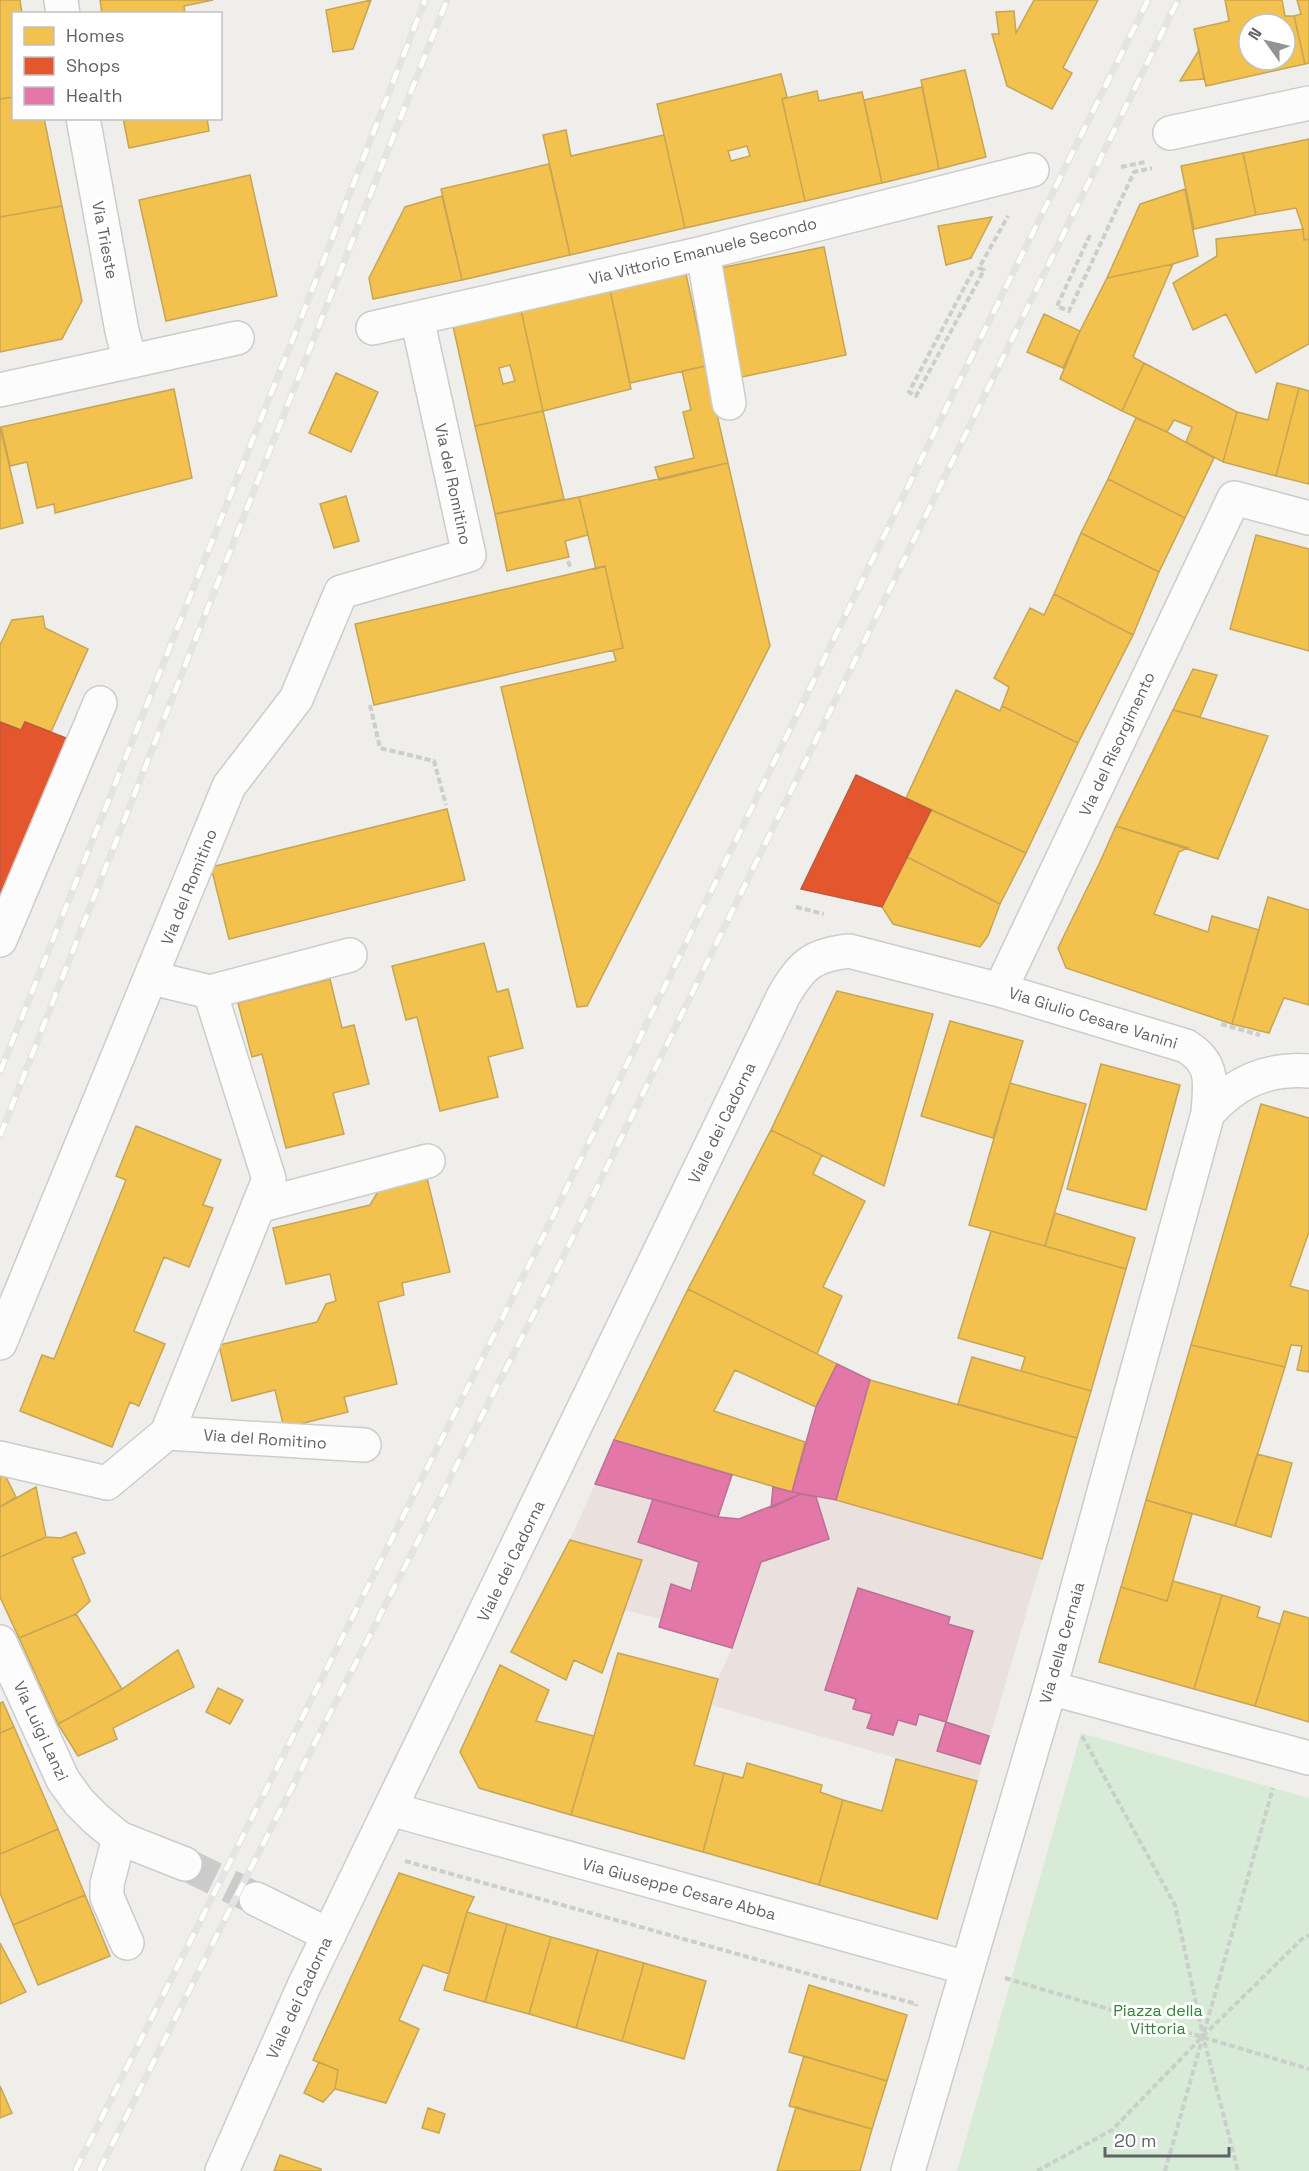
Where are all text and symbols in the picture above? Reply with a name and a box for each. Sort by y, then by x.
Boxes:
legend [12,12,222,120]
north arrow [1237,12,1297,72]
text: Homes [66,24,125,47]
text: N [1243,24,1267,44]
text: Shops [66,54,120,77]
text: Health [66,84,123,107]
street label: Via Trieste [87,199,123,281]
street label: Via Vittorio Emanuele Secondo [587,212,819,290]
street label: Via del Romitino [430,421,476,547]
street label: Via del Risorgimento [1074,668,1160,820]
street label: Via del Romitino [156,826,222,948]
street label: Via Giulio Cesare Vanini [1006,982,1180,1054]
street label: Viale dei Cadorna [683,1059,761,1187]
street label: Via del Romitino [203,1424,327,1454]
street label: Viale dei Cadorna [472,1497,550,1625]
street label: Via della Cernaia [1035,1580,1089,1706]
street label: Via Luigi Lanzi [9,1678,73,1784]
street label: Via Giuseppe Cesare Abba [580,1853,778,1925]
street label: Viale dei Cadorna [261,1933,337,2063]
park label: Piazza della Vittoria [1113,2000,1203,2039]
scale bar [1105,2120,1230,2158]
text: 20 m [1114,2129,1157,2152]

